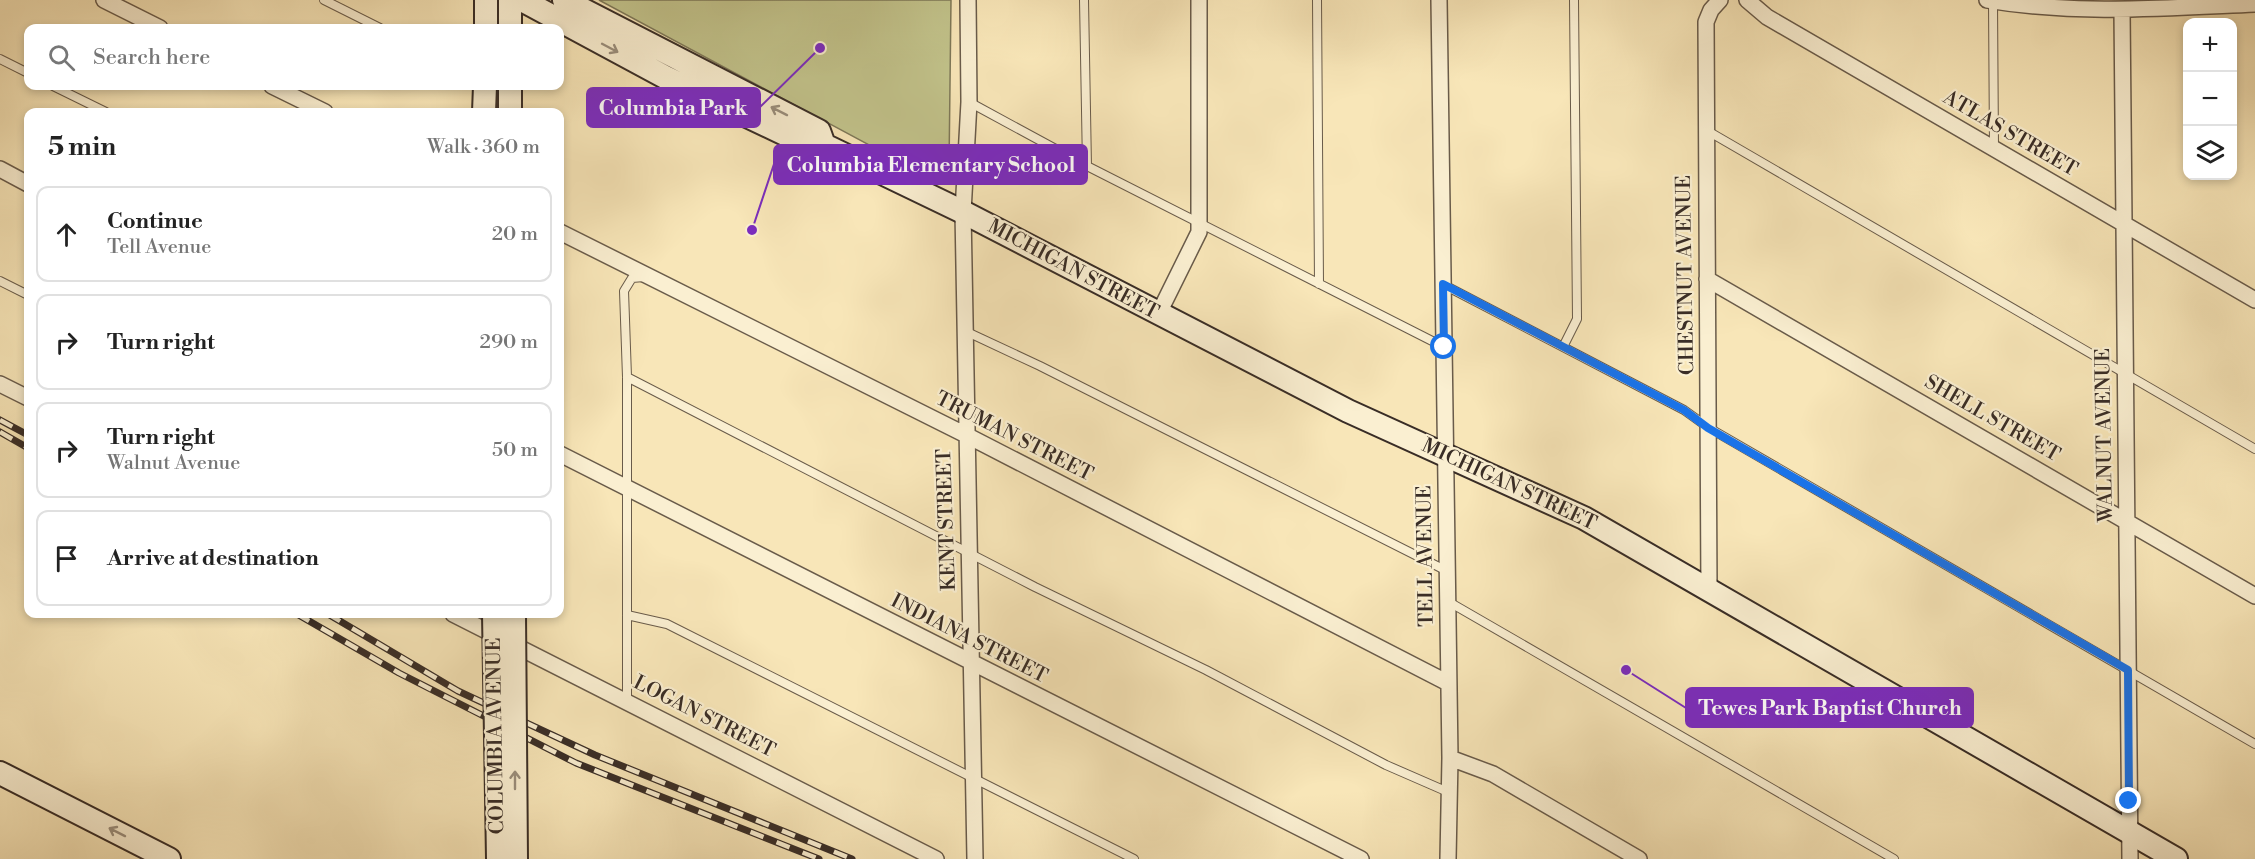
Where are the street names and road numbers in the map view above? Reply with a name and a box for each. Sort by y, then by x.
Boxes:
street label: ATLAS STREET [1937,85,2082,183]
street label: CHESTNUT AVENUE [1672,175,1700,375]
street label: MICHIGAN STREET [983,214,1163,326]
street label: WALNUT AVENUE [2091,348,2119,523]
street label: SHELL STREET [1920,370,2064,468]
street label: TRUMAN STREET [931,387,1097,487]
street label: MICHIGAN STREET [1418,433,1600,537]
street label: KENT STREET [932,449,962,591]
street label: TELL AVENUE [1412,485,1440,627]
street label: INDIANA STREET [886,589,1052,689]
street label: COLUMBIA AVENUE [482,637,510,835]
street label: LOGAN STREET [629,670,779,764]

